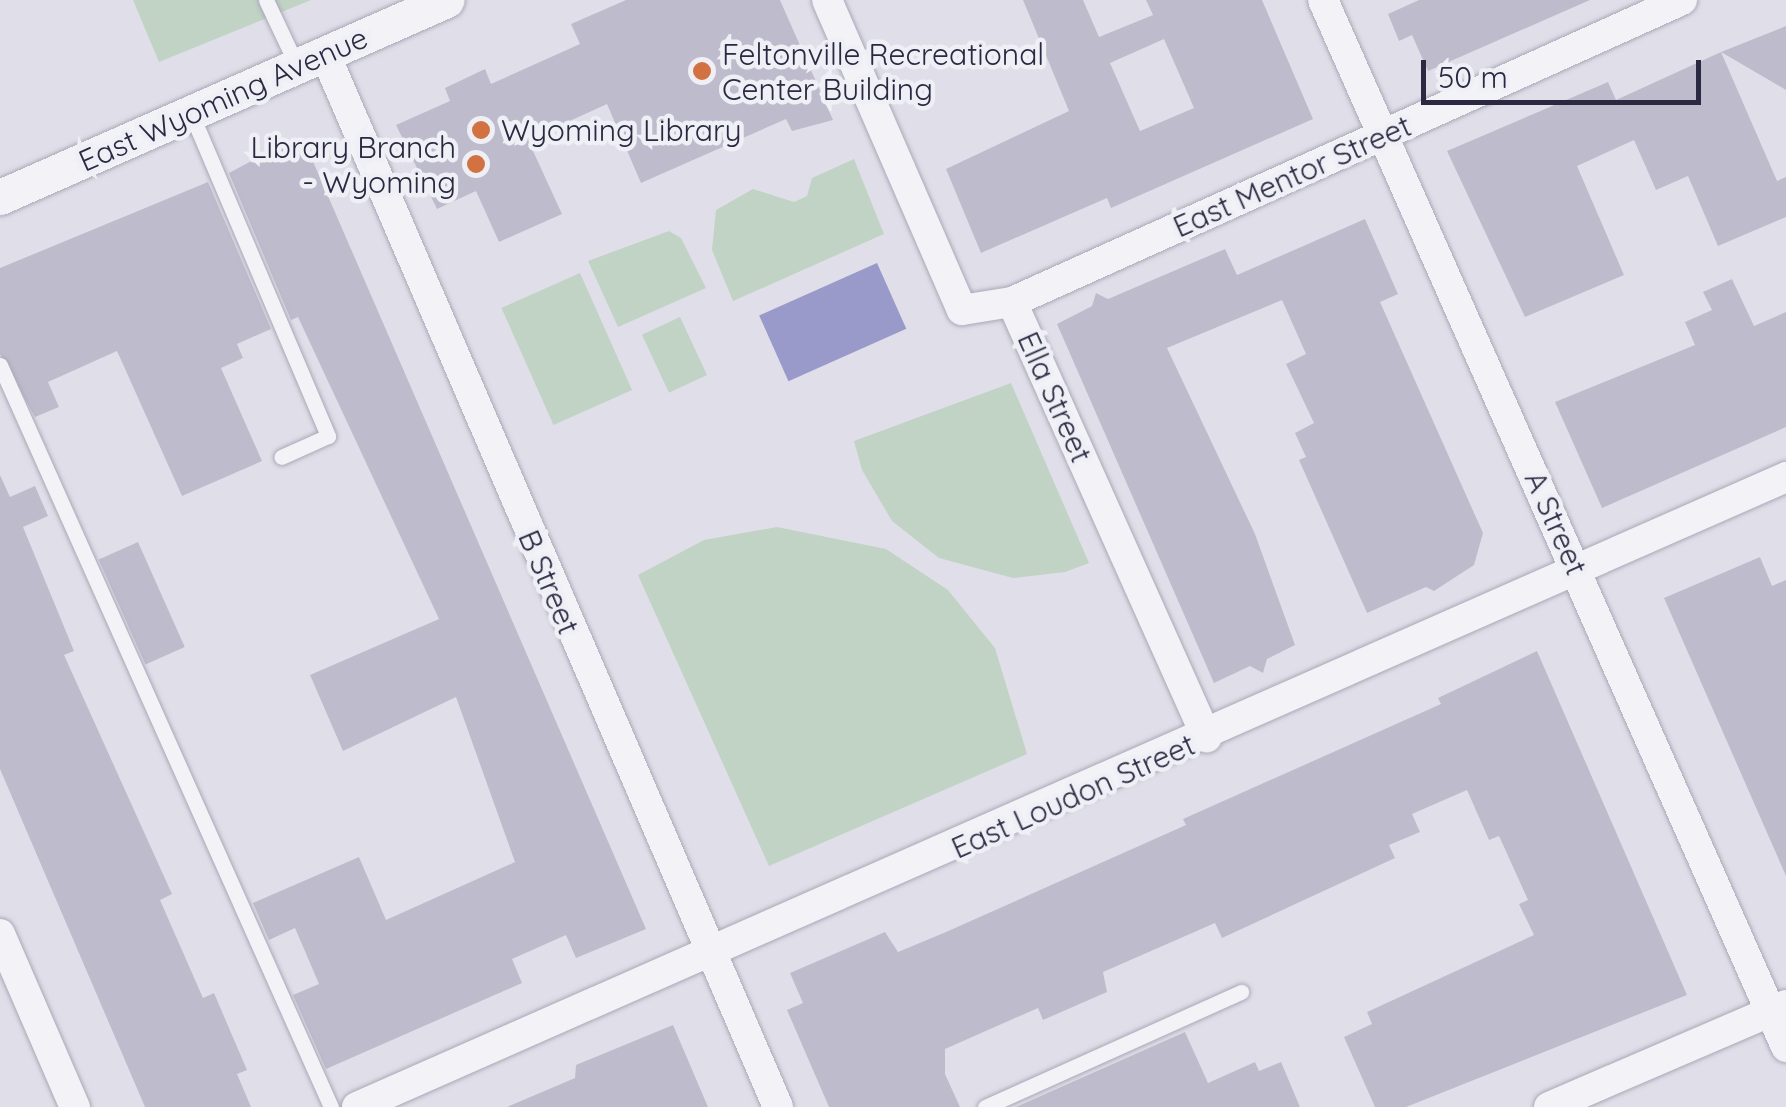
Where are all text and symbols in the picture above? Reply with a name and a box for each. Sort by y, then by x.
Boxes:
street label: East Wyoming Avenue [73,19,373,179]
place label: Feltonville Recreational Center Building [722,36,1044,106]
scale bar [1426,40,1706,102]
text: 50 m [1438,58,1508,96]
marker: Feltonville Recreational Center Building [691,60,713,82]
street label: East Mentor Street [1167,107,1417,245]
place label: Wyoming Library [501,112,742,148]
marker: Wyoming Library [470,119,492,141]
place label: Library Branch - Wyoming [250,129,456,200]
marker: Library Branch - Wyoming [465,153,487,175]
street label: Ella Street [1010,326,1100,468]
street label: A Street [1517,466,1595,580]
street label: B Street [511,524,587,640]
street label: East Loudon Street [946,726,1200,866]

